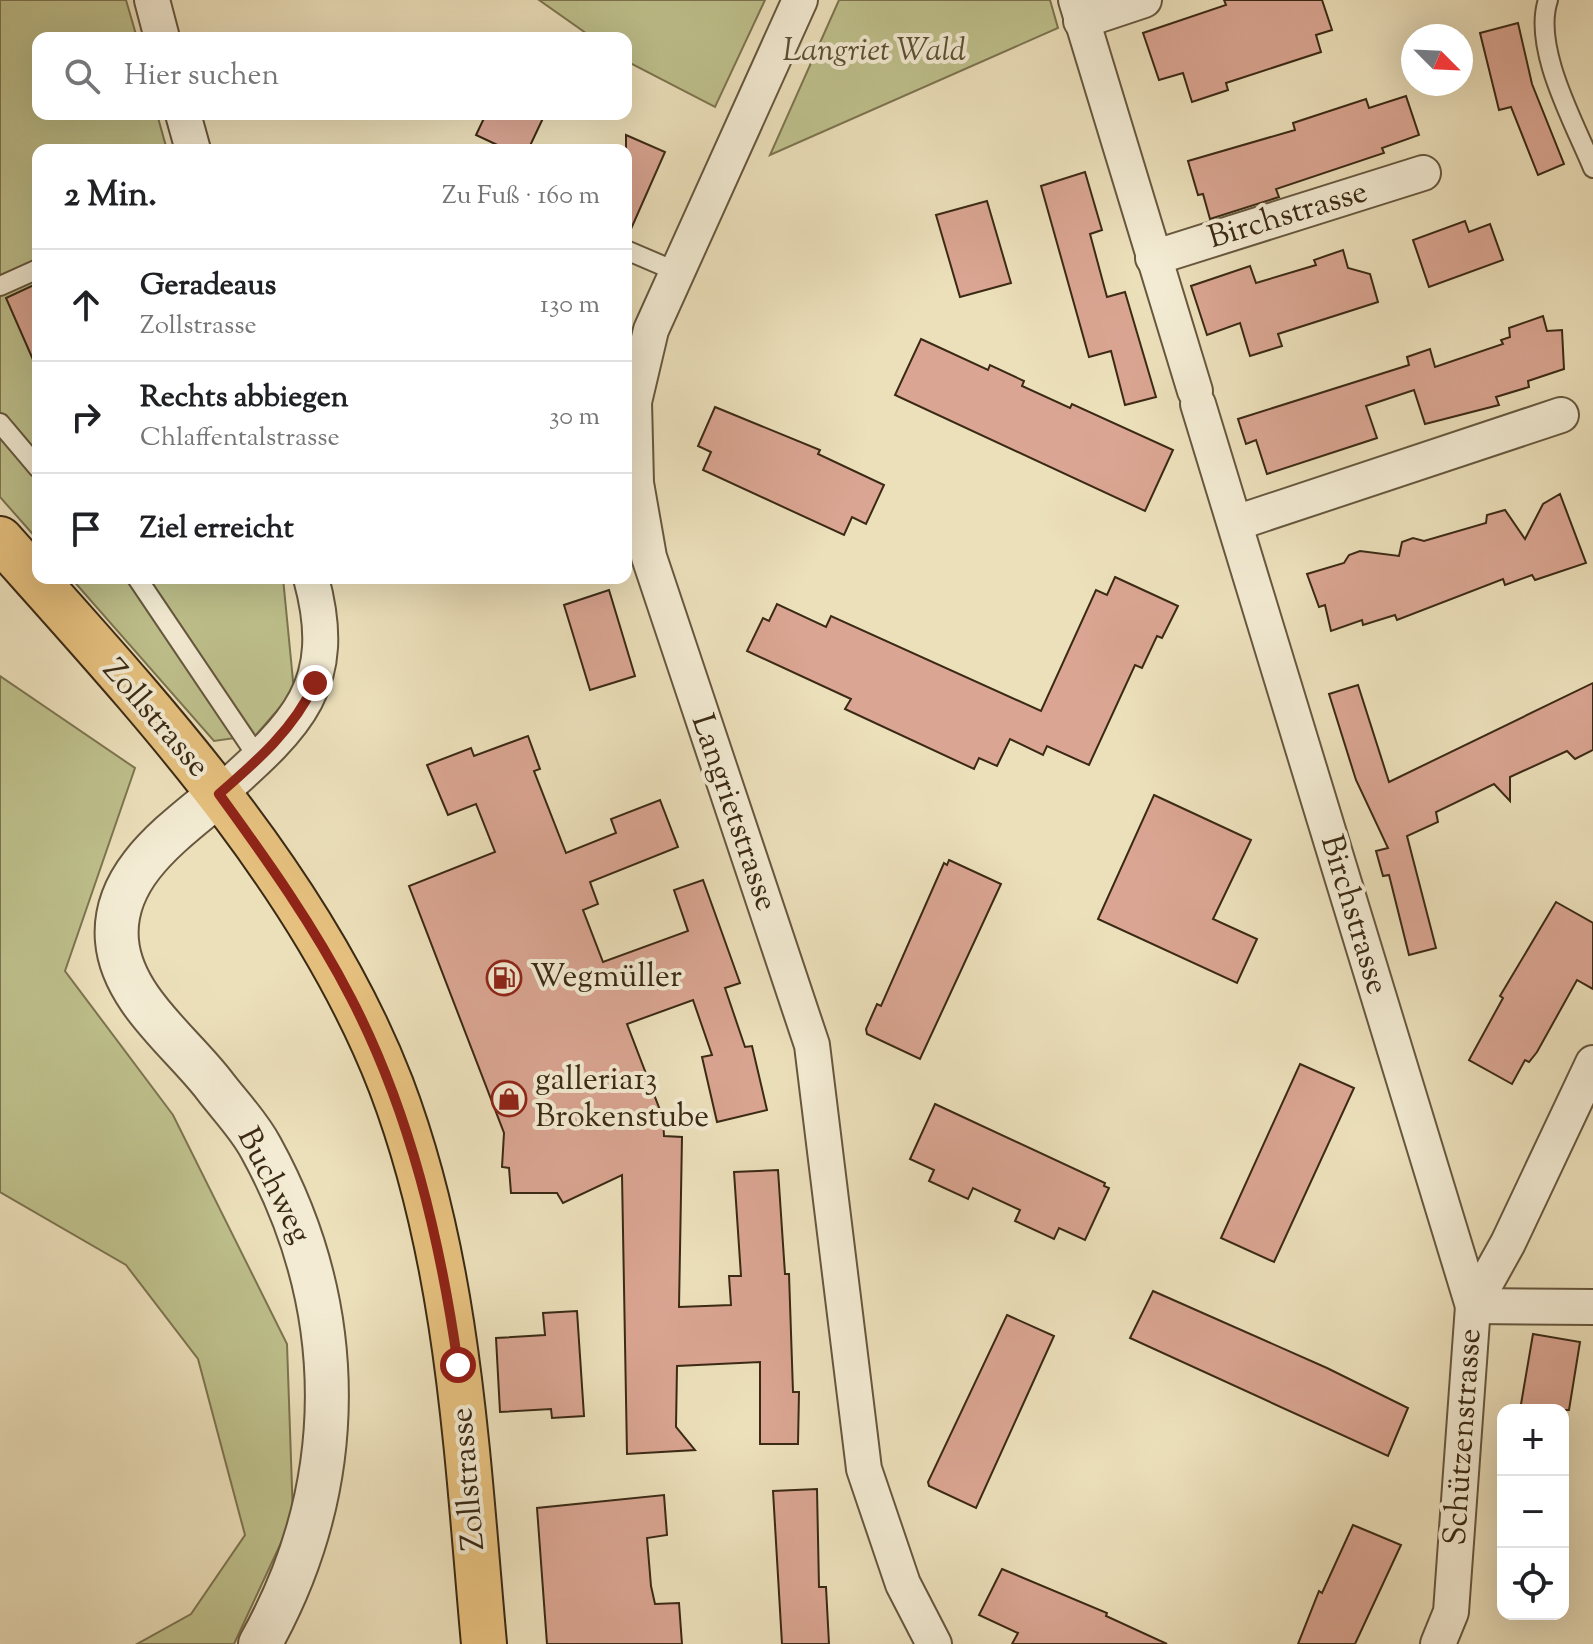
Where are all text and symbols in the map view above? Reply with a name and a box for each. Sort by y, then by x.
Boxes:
north arrow [1401,24,1473,96]
park label: Langriet Wald [782,29,966,75]
search box [32,32,632,120]
icon: search [60,54,104,98]
text: Hier suchen [124,55,279,98]
street label: Birchstrasse [1203,170,1373,262]
text: 2 Min. [64,172,157,221]
text: Zu Fuß · 160 m [442,178,600,215]
text: Geradeaus [140,265,276,308]
icon: ahead [64,283,108,327]
text: 130 m [540,287,600,324]
text: Zollstrasse [140,308,257,345]
text: Rechts abbiegen [140,377,348,420]
icon: right [64,395,108,439]
text: 30 m [549,399,600,436]
text: Chlaffentalstrasse [140,420,340,457]
icon: arrive [64,507,108,551]
text: Ziel erreicht [140,508,294,551]
street label: Zollstrasse [91,650,219,788]
route end [297,665,333,701]
street label: Langrietstrasse [678,708,788,918]
street label: Birchstrasse [1307,830,1399,1000]
place label: Wegmüller [530,955,682,1001]
fuel station icon: Wegmüller [485,959,523,997]
place label: galleria13 Brokenstube [535,1058,709,1141]
shop icon: galleria13 Brokenstube [490,1080,528,1118]
street label: Buchweg [224,1120,322,1252]
street label: Schützenstrasse [1433,1327,1495,1547]
route start [440,1347,476,1383]
map controls [1497,1404,1569,1620]
button: + [1497,1404,1569,1476]
street label: Zollstrasse [440,1405,498,1553]
button: − [1497,1476,1569,1548]
button: locate [1497,1548,1569,1620]

